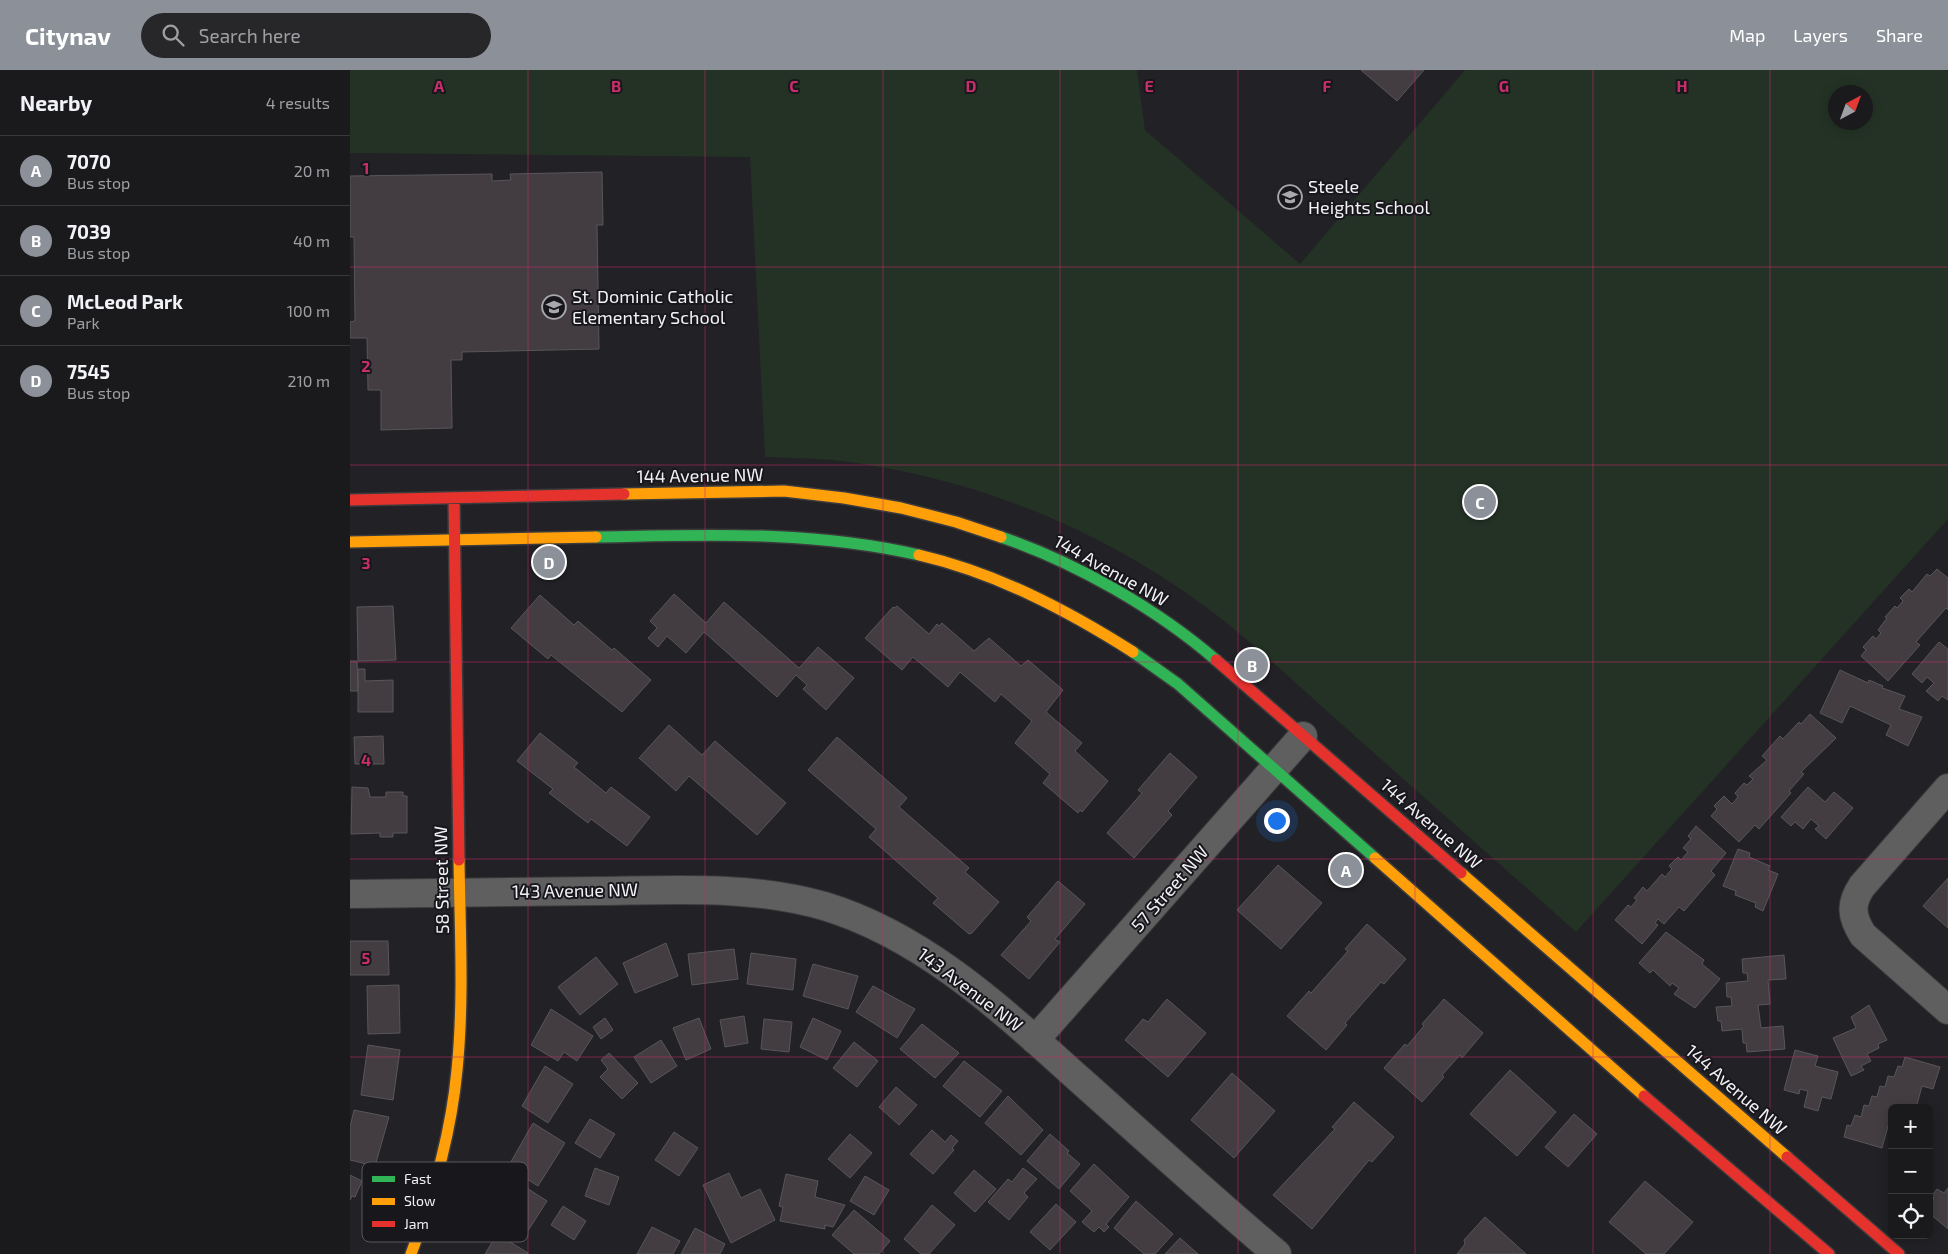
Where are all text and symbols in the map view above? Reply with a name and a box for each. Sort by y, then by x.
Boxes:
search box [141,13,491,58]
text: Citynav [25,21,111,50]
icon: search [159,21,187,49]
text: Search here [199,24,301,47]
text: Map [1729,24,1765,46]
text: Layers [1793,24,1848,46]
text: Share [1876,24,1923,46]
text: A [434,76,445,95]
text: B [611,76,621,95]
text: C [789,76,799,95]
text: D [966,76,977,95]
text: E [1144,76,1154,95]
text: F [1323,76,1332,95]
text: G [1499,76,1509,95]
text: H [1676,76,1688,95]
north arrow [1828,85,1873,130]
text: Nearby [20,90,92,115]
text: 4 results [266,93,330,112]
text: 7070 [67,150,111,173]
text: 1 [363,158,369,177]
text: A [31,161,41,180]
text: 20 m [294,161,330,180]
text: Bus stop [67,173,130,192]
place label: Steele Heights School [1308,175,1430,218]
school or university icon: Steele Heights School [1277,184,1303,210]
text: 7039 [67,220,111,243]
text: B [31,231,41,250]
text: 40 m [293,231,330,250]
text: Bus stop [67,243,130,262]
place label: St. Dominic Catholic Elementary School [572,285,734,328]
text: McLeod Park [67,290,183,313]
school or university icon: St. Dominic Catholic Elementary School [541,294,567,320]
text: C [31,301,41,320]
text: 100 m [287,301,330,320]
text: Park [67,313,100,332]
text: 2 [361,356,371,375]
text: 7545 [67,360,110,383]
text: D [31,371,41,390]
text: 210 m [287,371,330,390]
text: Bus stop [67,383,130,402]
street label: 144 Avenue NW [636,463,764,487]
pin: C [1464,483,1496,521]
street label: 144 Avenue NW [1051,530,1172,611]
pin: D [533,543,565,581]
text: 3 [361,553,371,572]
pin: B [1236,646,1268,684]
text: 4 [361,750,371,769]
street label: 144 Avenue NW [1377,773,1487,873]
your location [1264,808,1290,834]
street label: 58 Street NW [429,826,453,934]
street label: 57 Street NW [1126,841,1213,936]
pin: A [1330,851,1362,889]
street label: 143 Avenue NW [512,878,638,902]
street label: 143 Avenue NW [914,943,1028,1036]
text: 5 [362,948,371,967]
street label: 144 Avenue NW [1682,1039,1792,1139]
map controls [1888,1104,1933,1239]
button: + [1888,1104,1933,1149]
button: − [1888,1149,1933,1194]
legend [362,1162,528,1242]
text: Fast [404,1170,431,1187]
text: Slow [404,1192,436,1209]
button: locate [1888,1194,1933,1239]
text: Jam [404,1215,429,1232]

